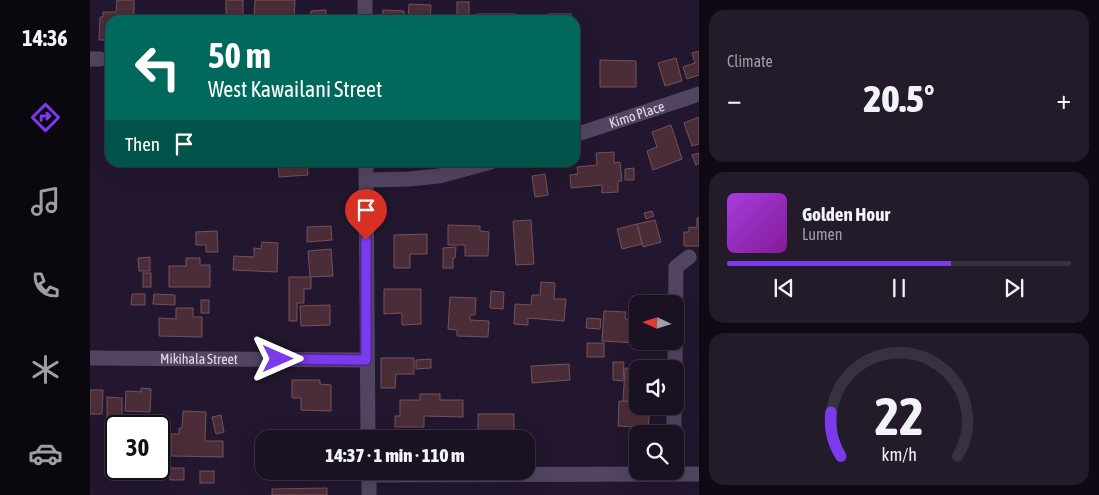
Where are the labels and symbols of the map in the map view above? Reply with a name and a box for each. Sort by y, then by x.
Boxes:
street label: Kimo Place [607,98,666,131]
pin [345,189,387,240]
north arrow [629,295,684,350]
position arrow [251,332,303,384]
street label: Mikihala Street [160,351,238,367]
speed limit sign: 30 [105,415,170,480]

